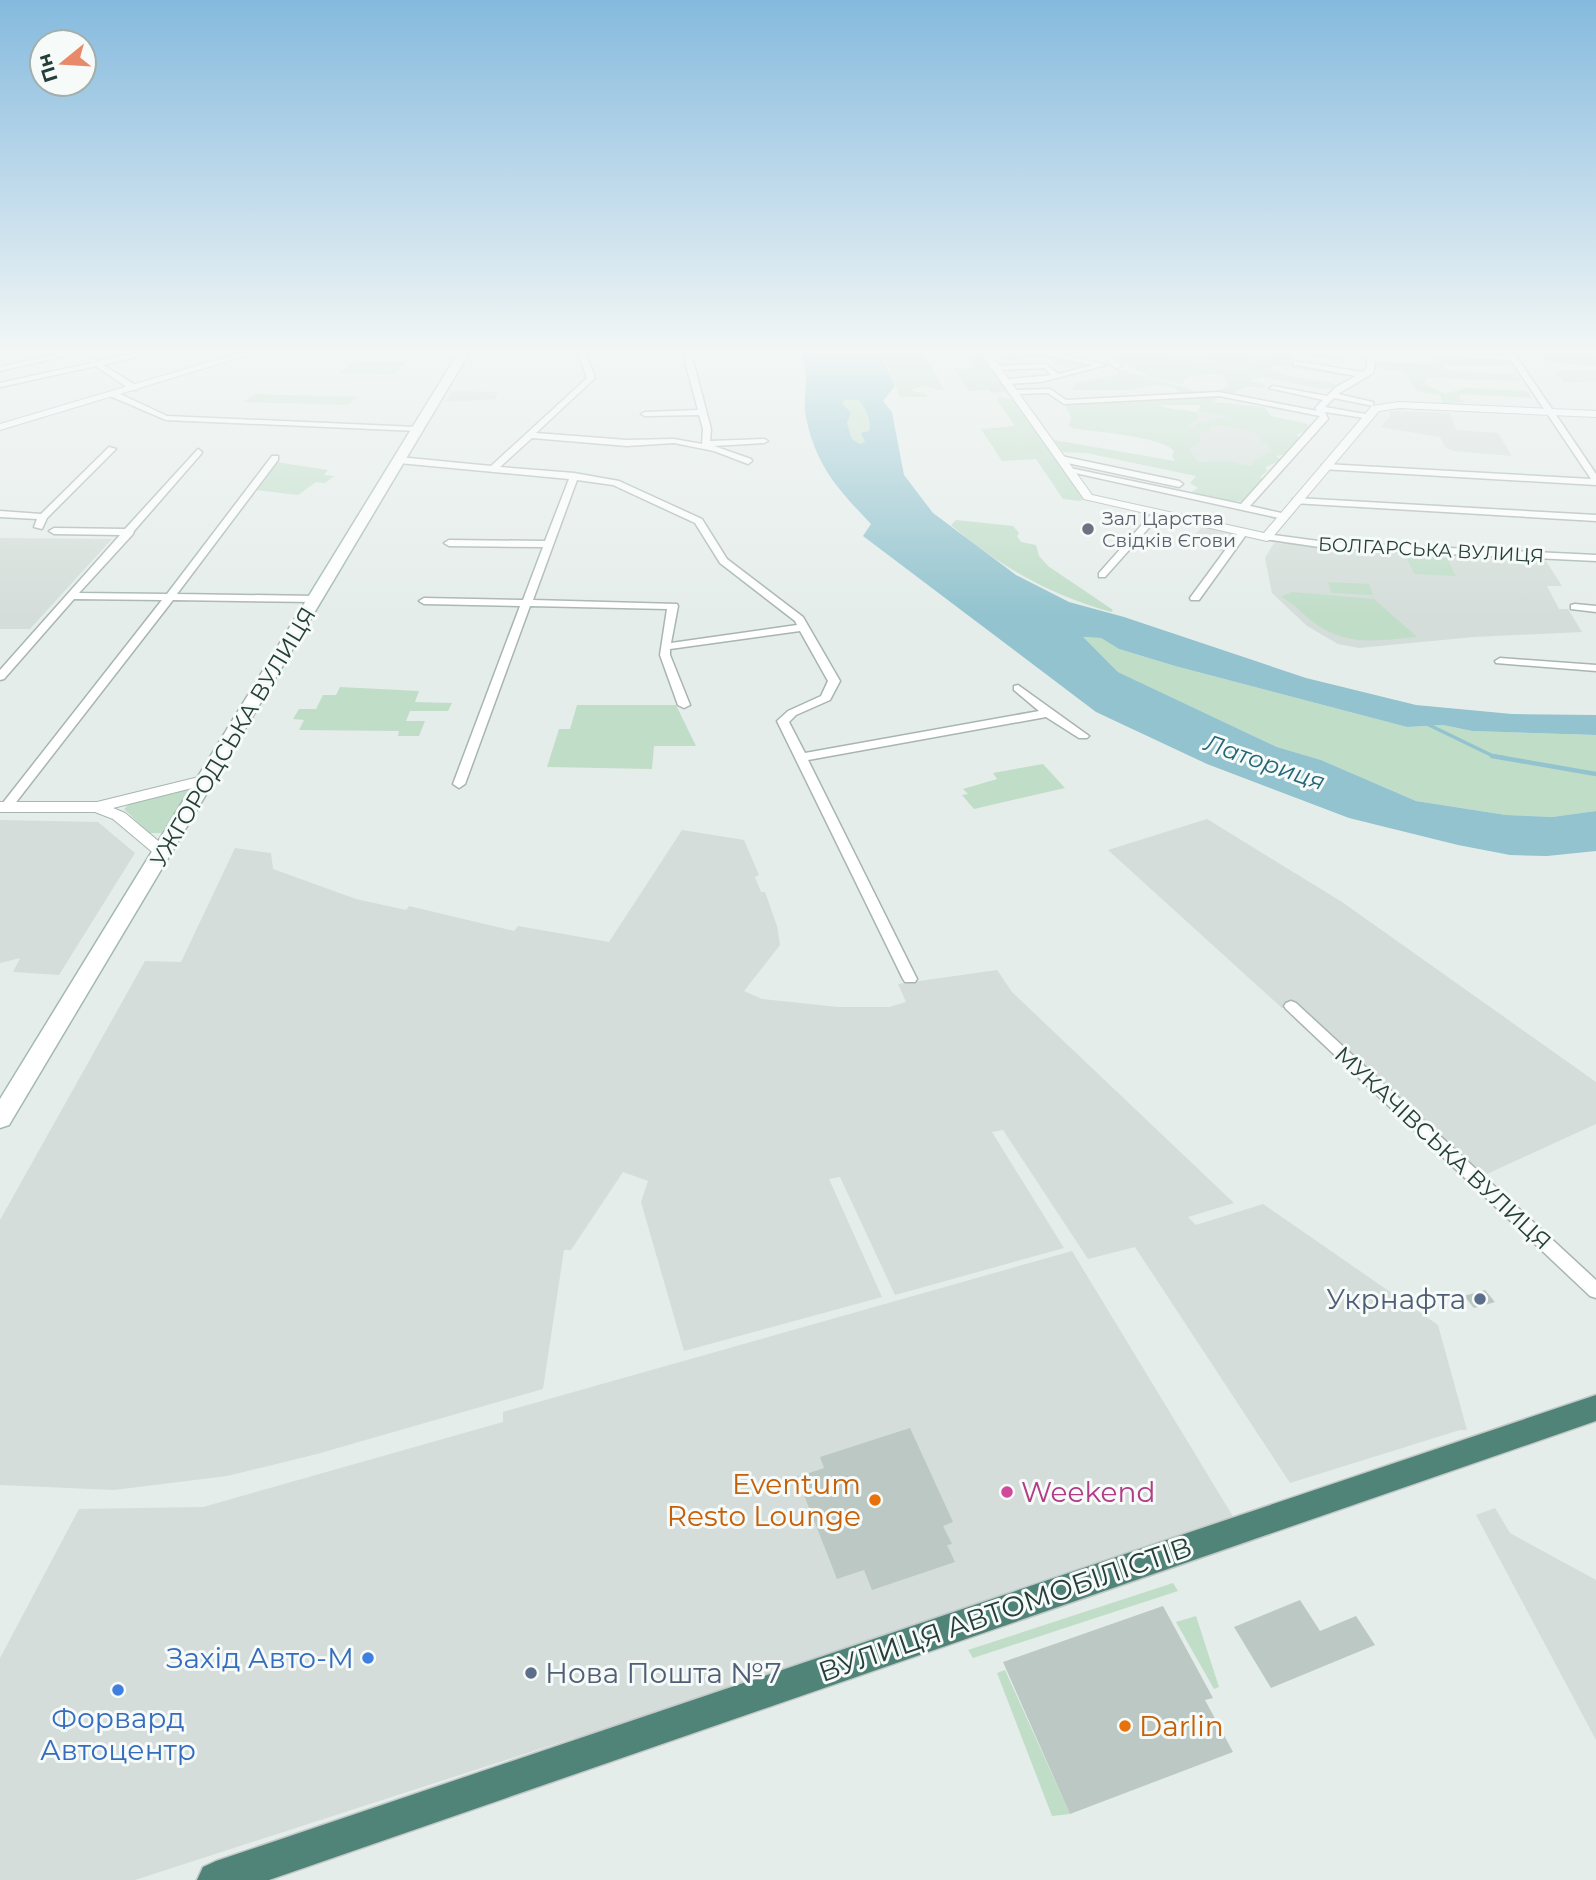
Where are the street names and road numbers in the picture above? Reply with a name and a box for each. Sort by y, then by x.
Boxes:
street label: БОЛГАРСЬКА ВУЛИЦЯ [1317,533,1545,567]
street label: УЖГОРОДСЬКА ВУЛИЦЯ [144,602,322,872]
street label: МУКАЧІВСЬКА ВУЛИЦЯ [1329,1040,1557,1256]
street label: ВУЛИЦЯ АВТОМОБІЛІСТІВ [814,1529,1196,1689]

